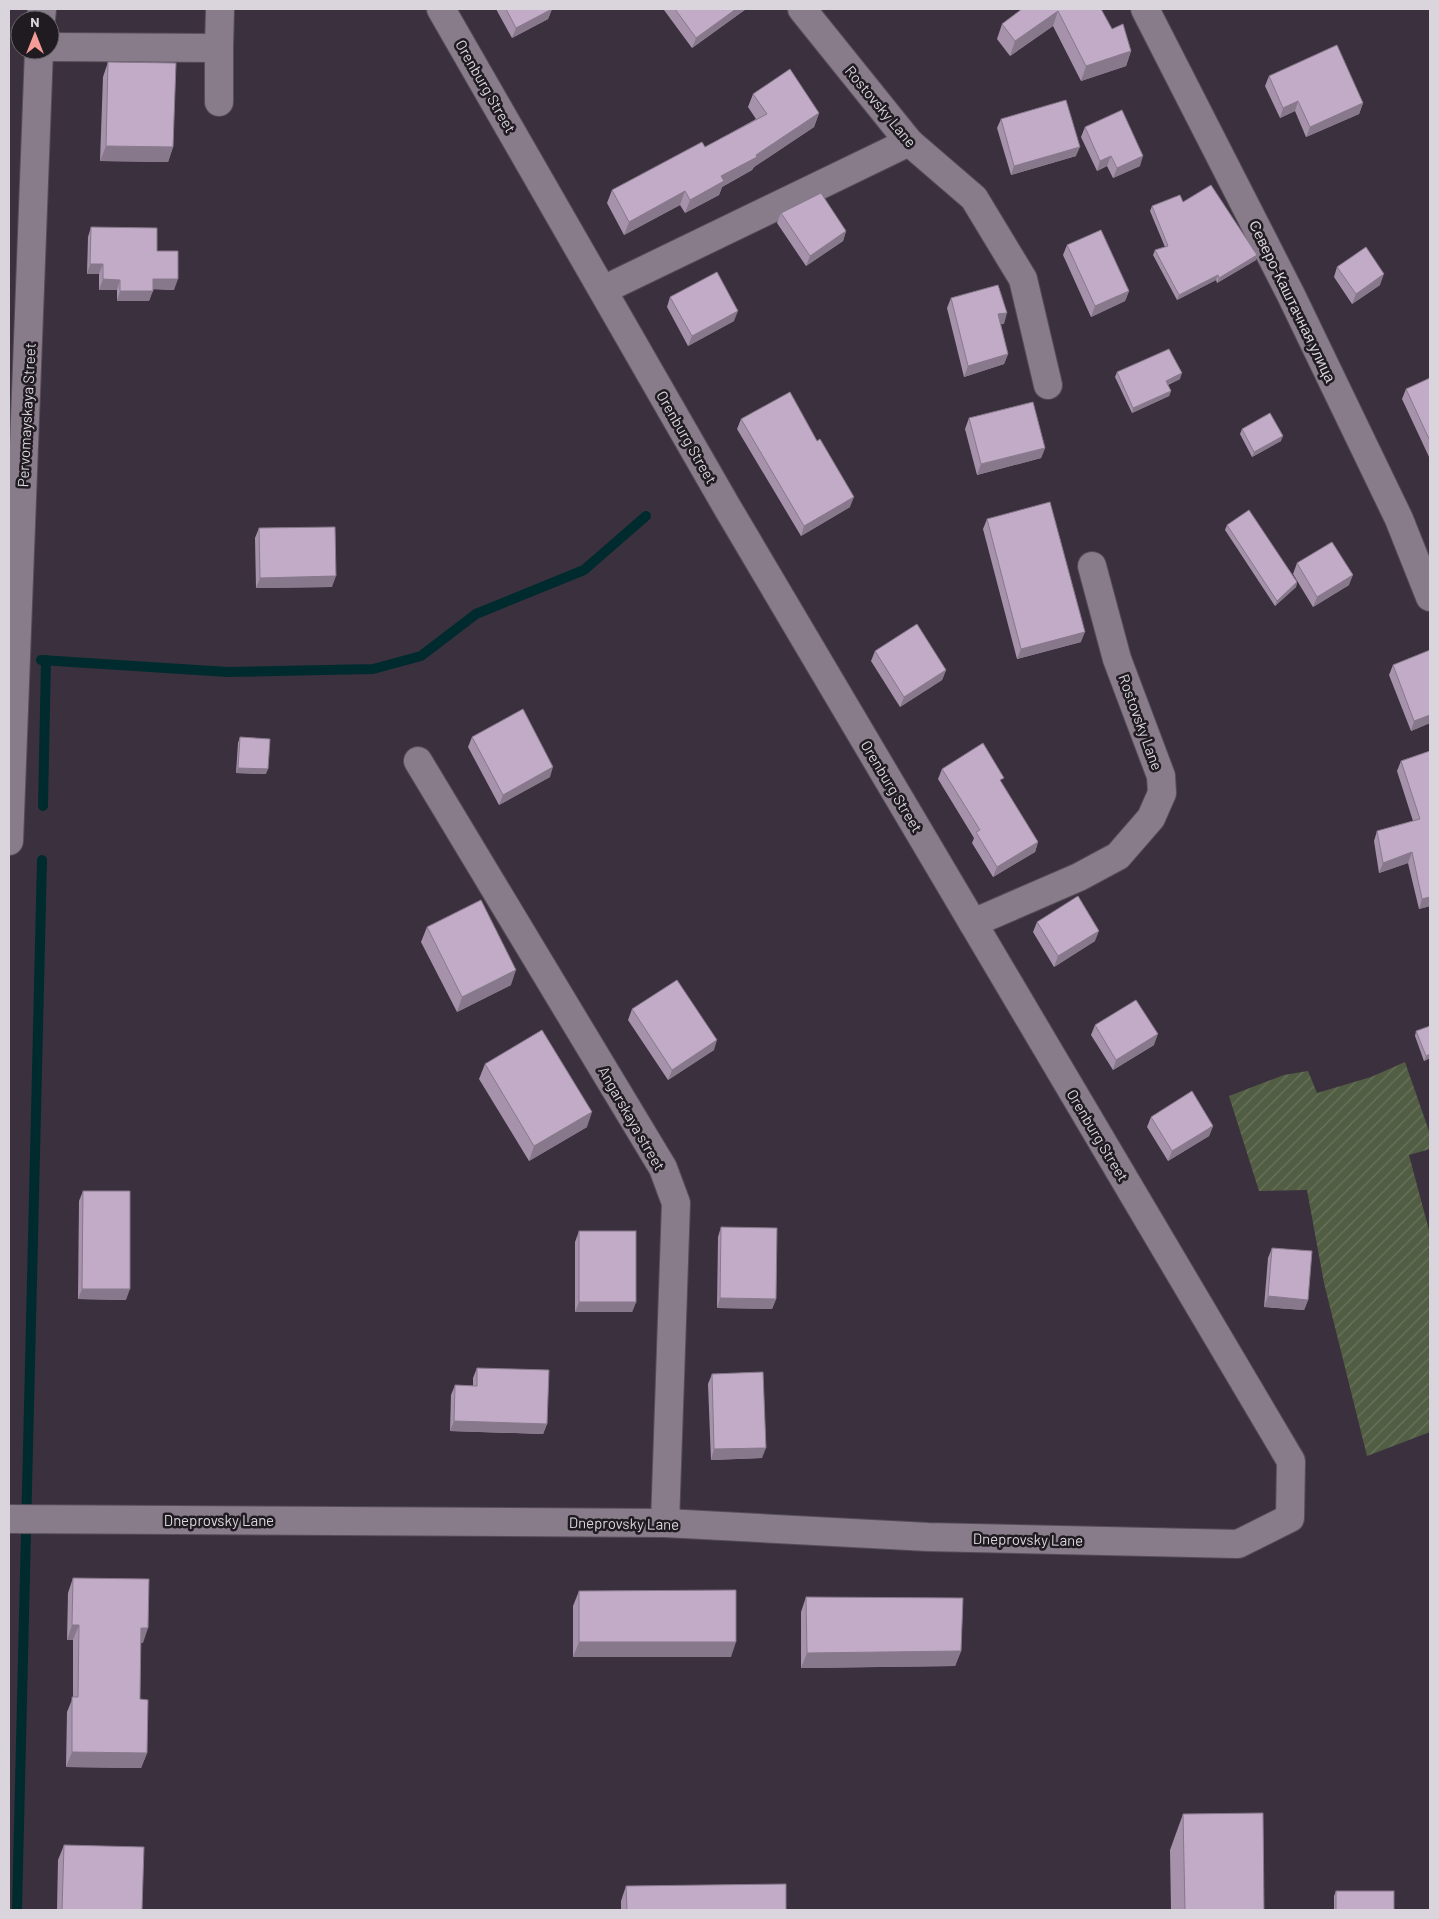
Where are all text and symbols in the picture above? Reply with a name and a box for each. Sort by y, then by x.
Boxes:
north arrow [10,10,60,60]
text: N [30,13,40,30]
street label: Orenburg Street [452,36,520,136]
street label: Rostovsky Lane [842,61,920,151]
street label: Северо-Каштачная улица [1246,217,1341,386]
street label: Pervomayskaya Street [13,342,39,488]
street label: Orenburg Street [653,387,721,487]
street label: Rostovsky Lane [1115,671,1167,773]
street label: Orenburg Street [857,737,927,835]
street label: Angarskaya street [595,1063,669,1173]
street label: Orenburg Street [1063,1086,1133,1184]
street label: Dneprovsky Lane [164,1511,274,1529]
street label: Dneprovsky Lane [569,1513,679,1533]
street label: Dneprovsky Lane [973,1529,1083,1549]

